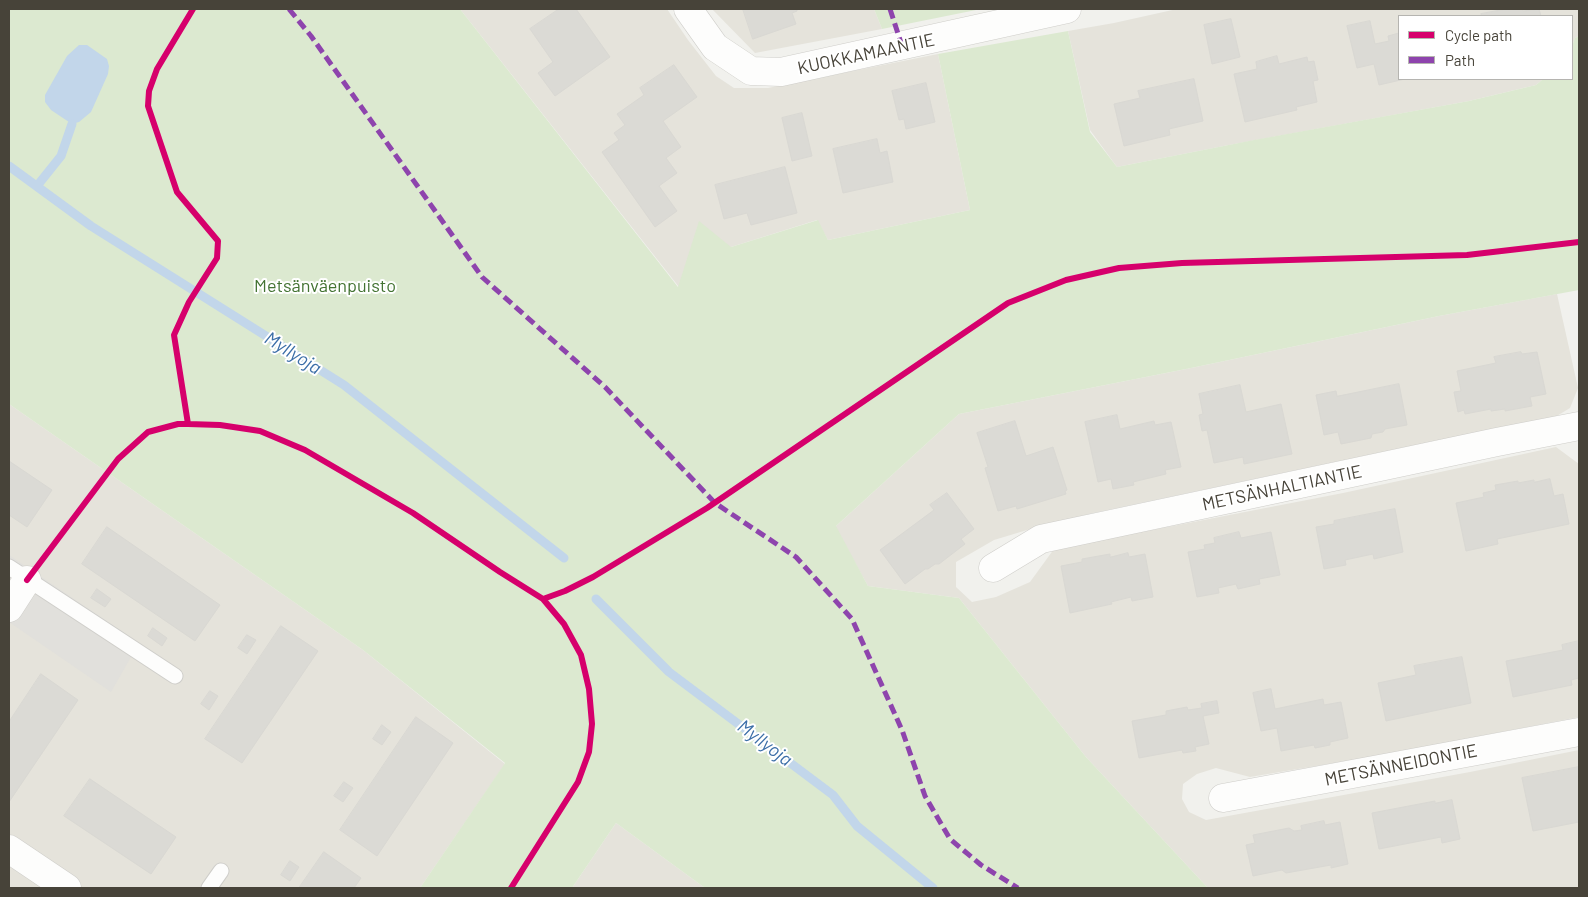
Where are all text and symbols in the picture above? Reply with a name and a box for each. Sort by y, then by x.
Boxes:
legend [1398,15,1573,80]
text: Cycle path [1445,26,1512,44]
street label: KUOKKAMAANTIE [795,29,937,79]
text: Path [1445,51,1475,69]
park label: Metsänväenpuisto [254,275,396,297]
water label: Myllyoja [260,327,326,379]
street label: METSÄNHALTIANTIE [1200,461,1364,515]
water label: Myllyoja [733,715,797,771]
street label: METSÄNNEIDONTIE [1323,740,1479,790]

